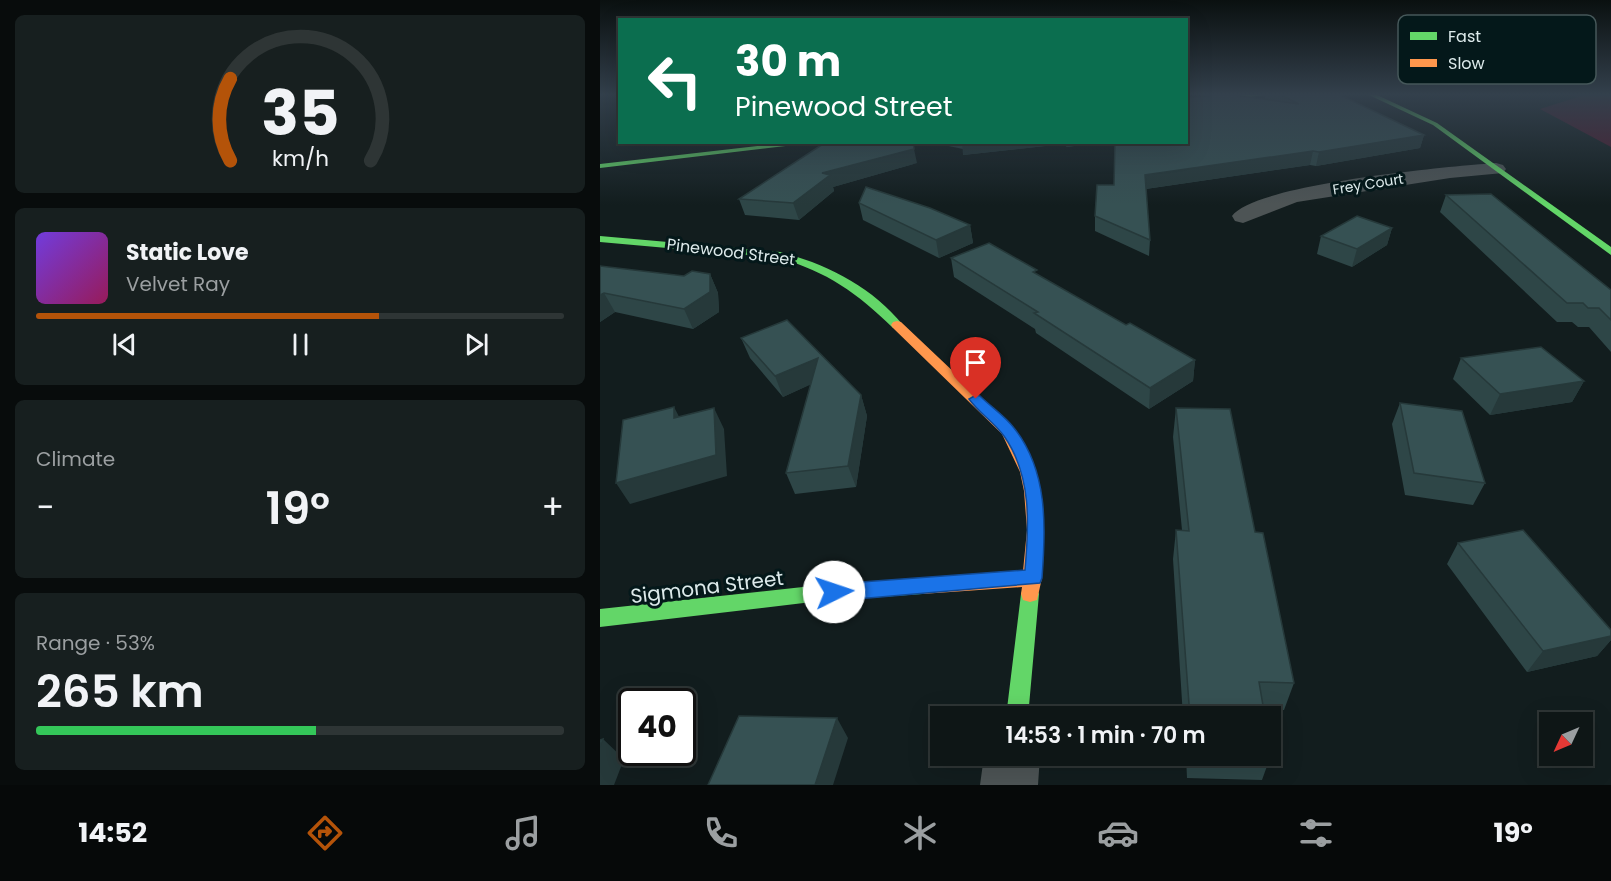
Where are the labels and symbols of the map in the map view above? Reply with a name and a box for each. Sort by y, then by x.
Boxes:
legend [1398,15,1596,84]
text: Fast [1448,25,1481,48]
text: Slow [1448,52,1485,75]
street label: Frey Court [1331,169,1405,199]
street label: Pinewood Street [666,233,797,271]
pin [950,337,1001,399]
position arrow [802,560,866,624]
street label: Sigmona Street [629,564,785,610]
speed limit sign: 40 [618,688,696,766]
north arrow [1539,712,1593,766]

